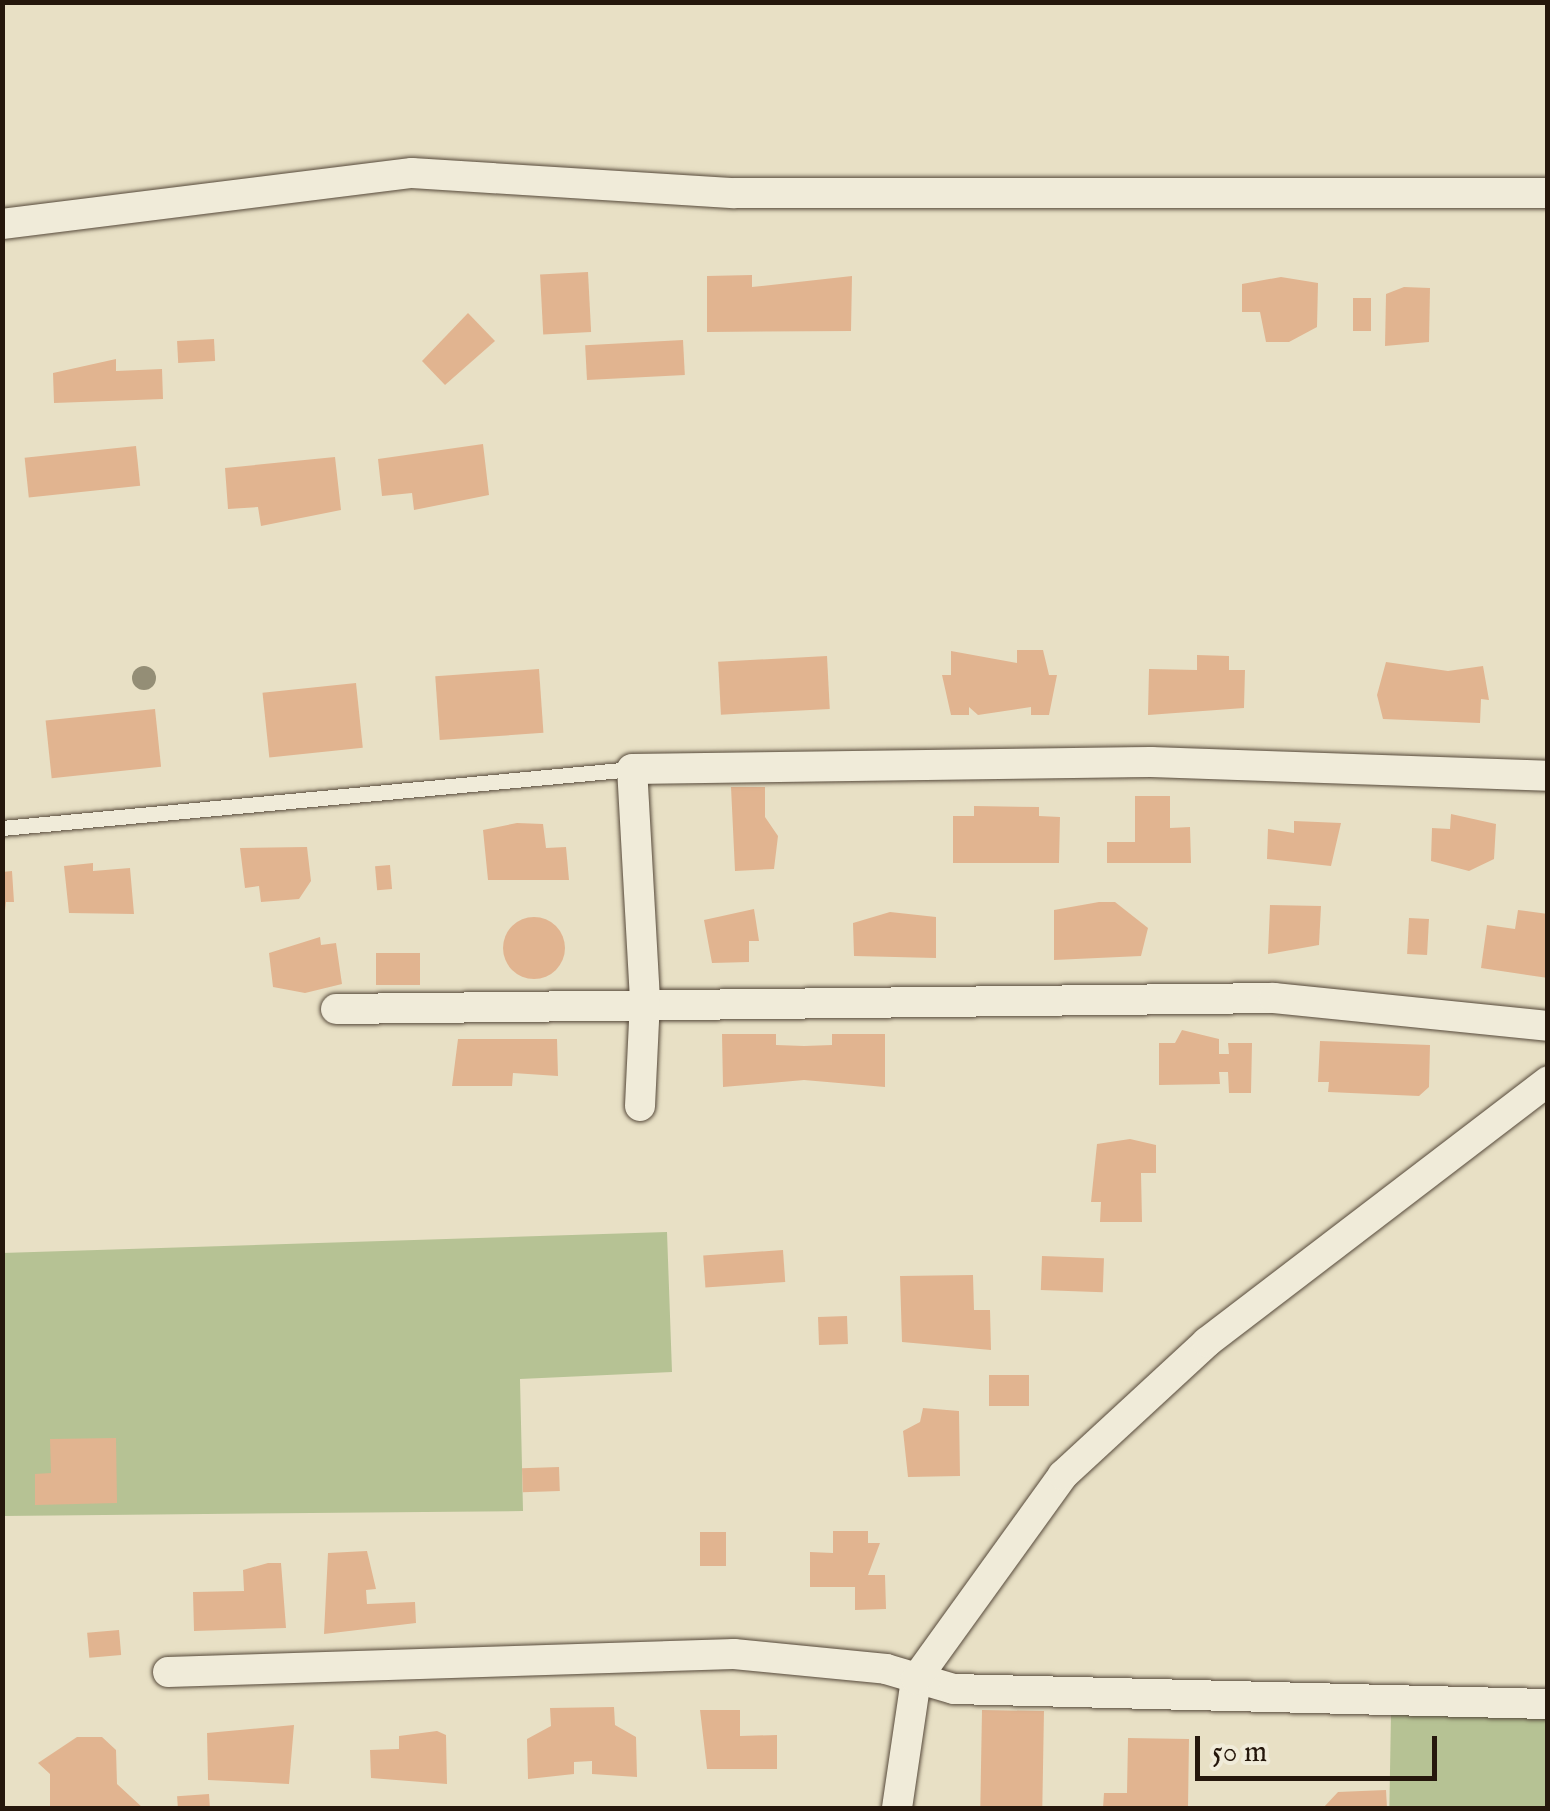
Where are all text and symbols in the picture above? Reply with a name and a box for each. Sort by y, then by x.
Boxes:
scale bar [1200,1716,1442,1778]
text: 50 m [1212,1734,1267,1772]

